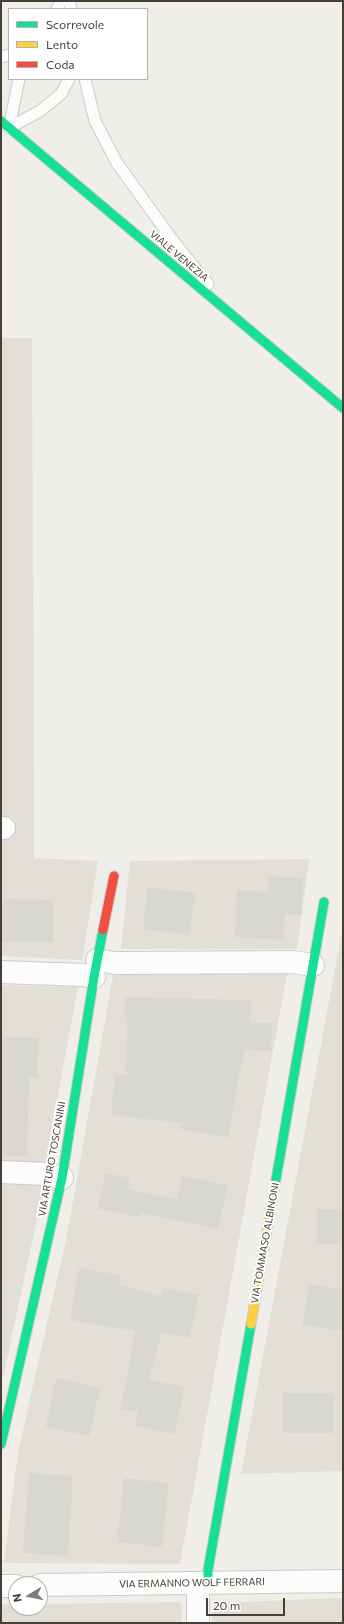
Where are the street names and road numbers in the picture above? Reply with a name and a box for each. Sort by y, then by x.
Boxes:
street label: VIALE VENEZIA [147,228,211,284]
street label: VIA ARTURO TOSCANINI [36,1100,68,1218]
street label: VIA TOMMASO ALBINONI [248,1182,282,1304]
street label: VIA ERMANNO WOLF FERRARI [119,1576,265,1590]

